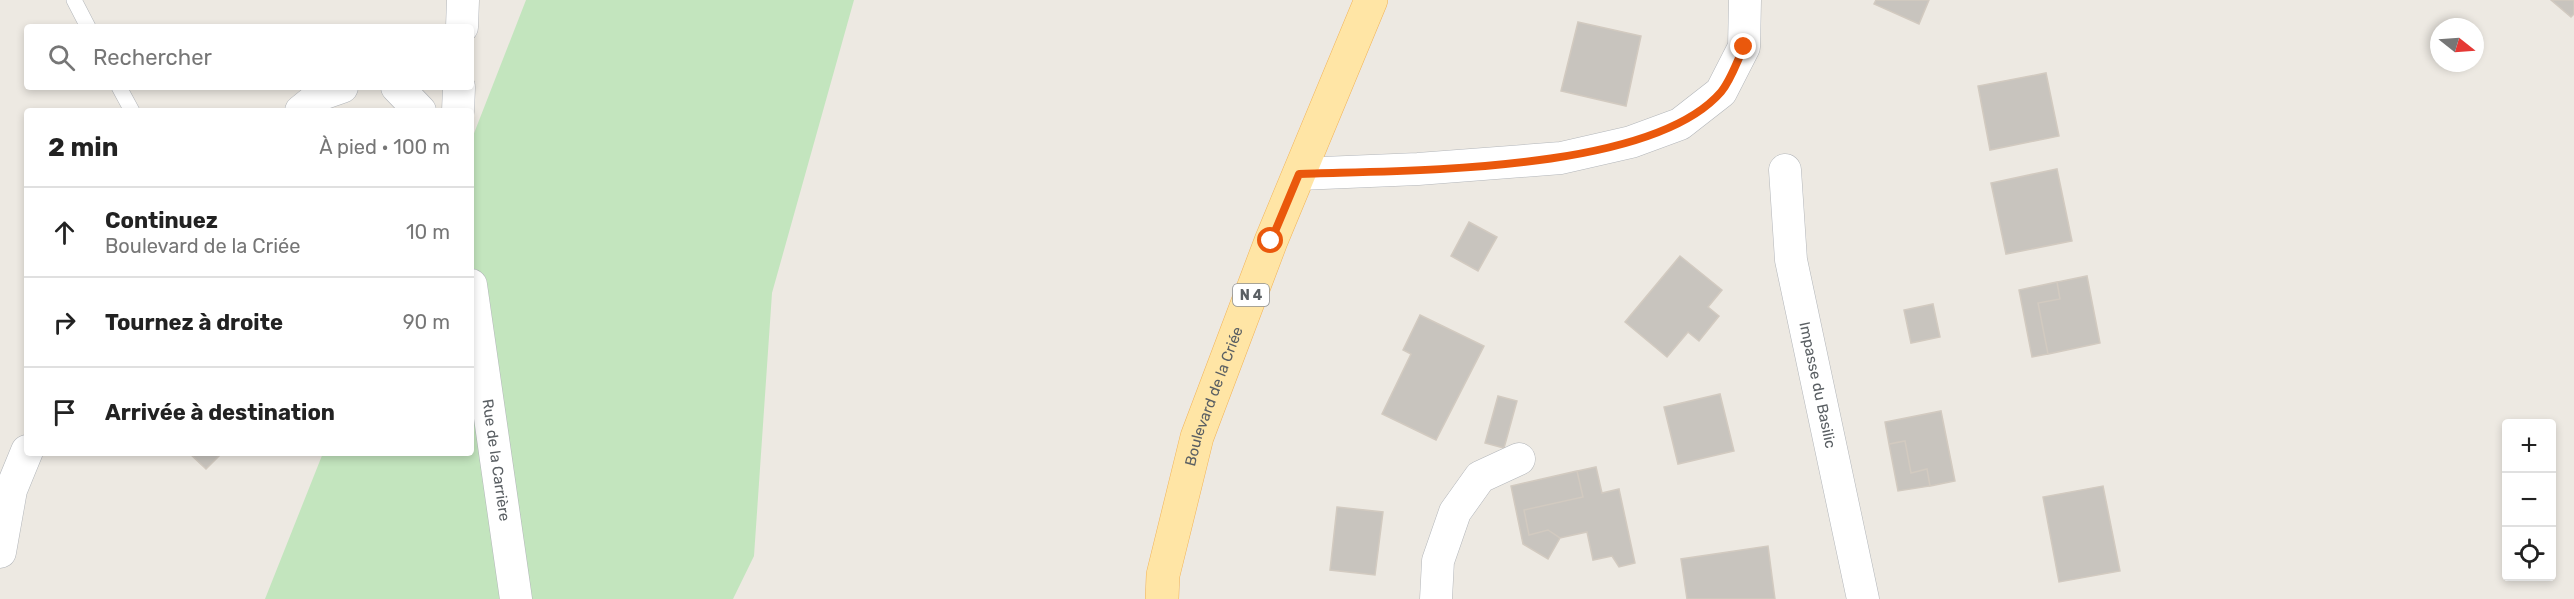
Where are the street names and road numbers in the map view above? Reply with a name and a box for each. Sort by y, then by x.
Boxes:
road number: N 4 [1233,284,1269,306]
street label: Impasse du Basilic [1795,320,1840,450]
street label: Boulevard de la Criée [1181,324,1247,468]
street label: Rue de la Carrière [478,398,514,523]

